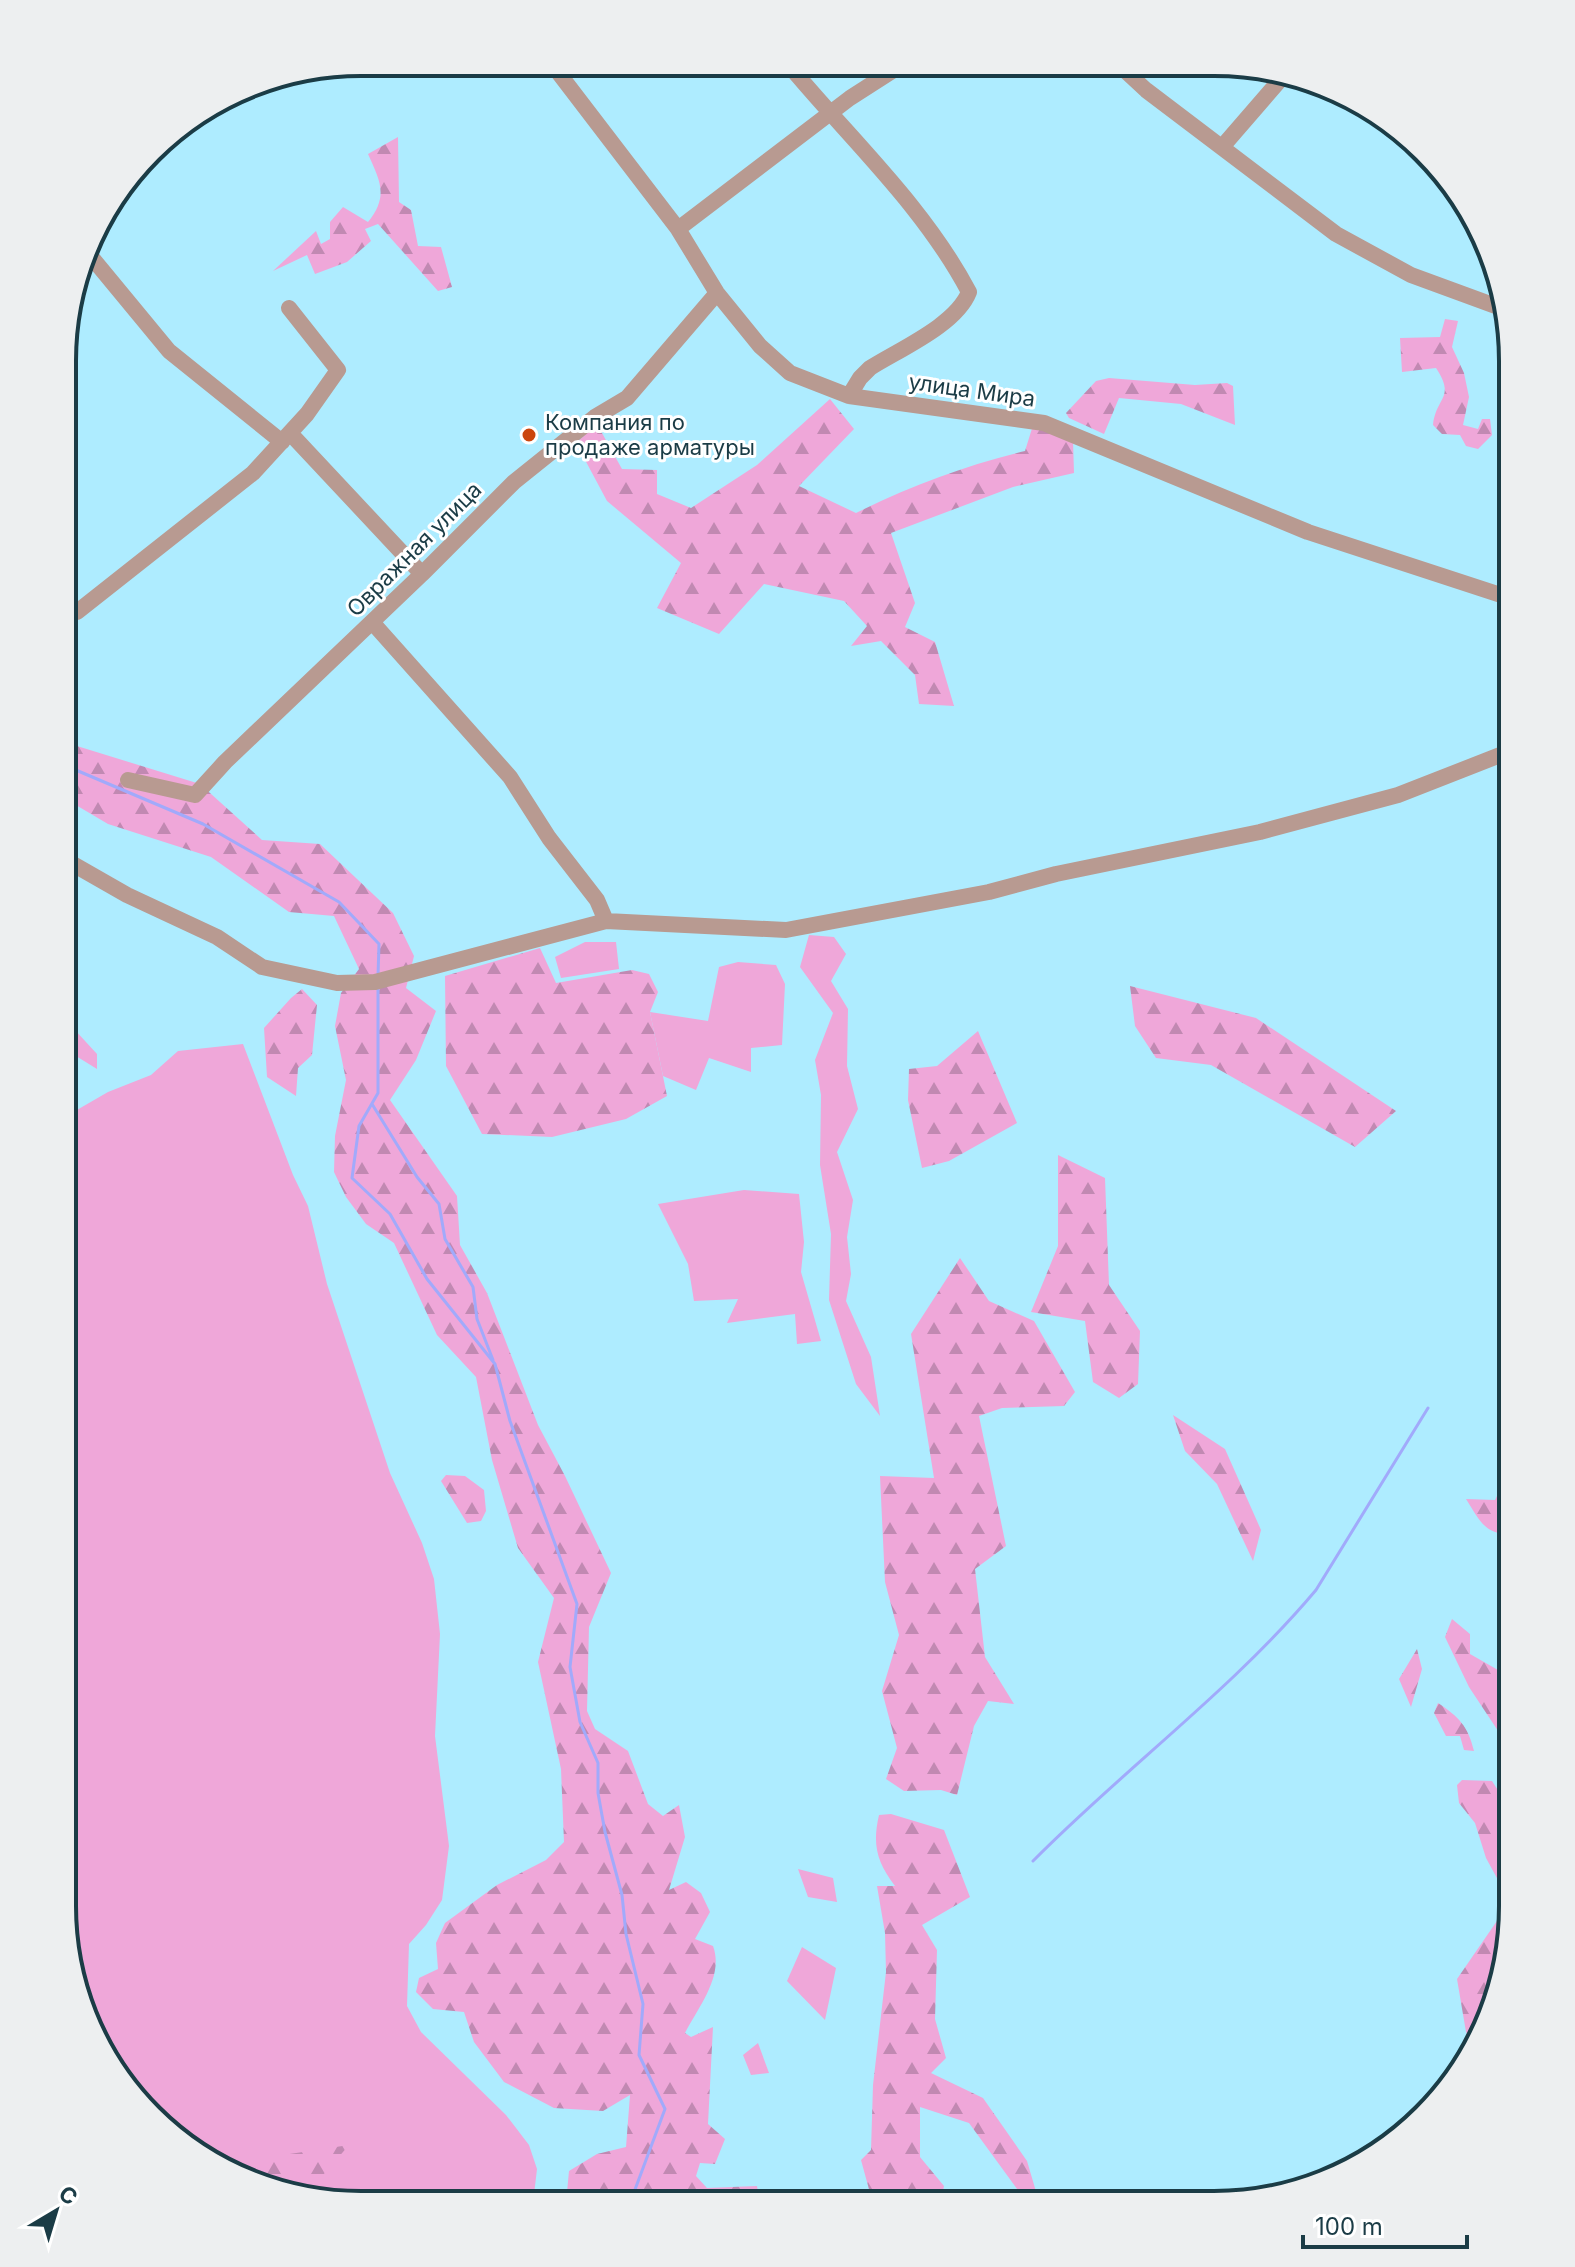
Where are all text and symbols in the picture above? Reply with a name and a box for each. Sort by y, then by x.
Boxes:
street label: улица Мира [907,368,1037,412]
place label: Компания по продаже арматуры [545,409,755,460]
marker: Компания по продаже арматуры [520,426,538,444]
street label: Овражная улица [341,476,487,622]
north arrow [16,2171,96,2251]
text: С [54,2180,83,2210]
scale bar [1303,2199,1467,2249]
text: 100 m [1315,2212,1383,2241]

